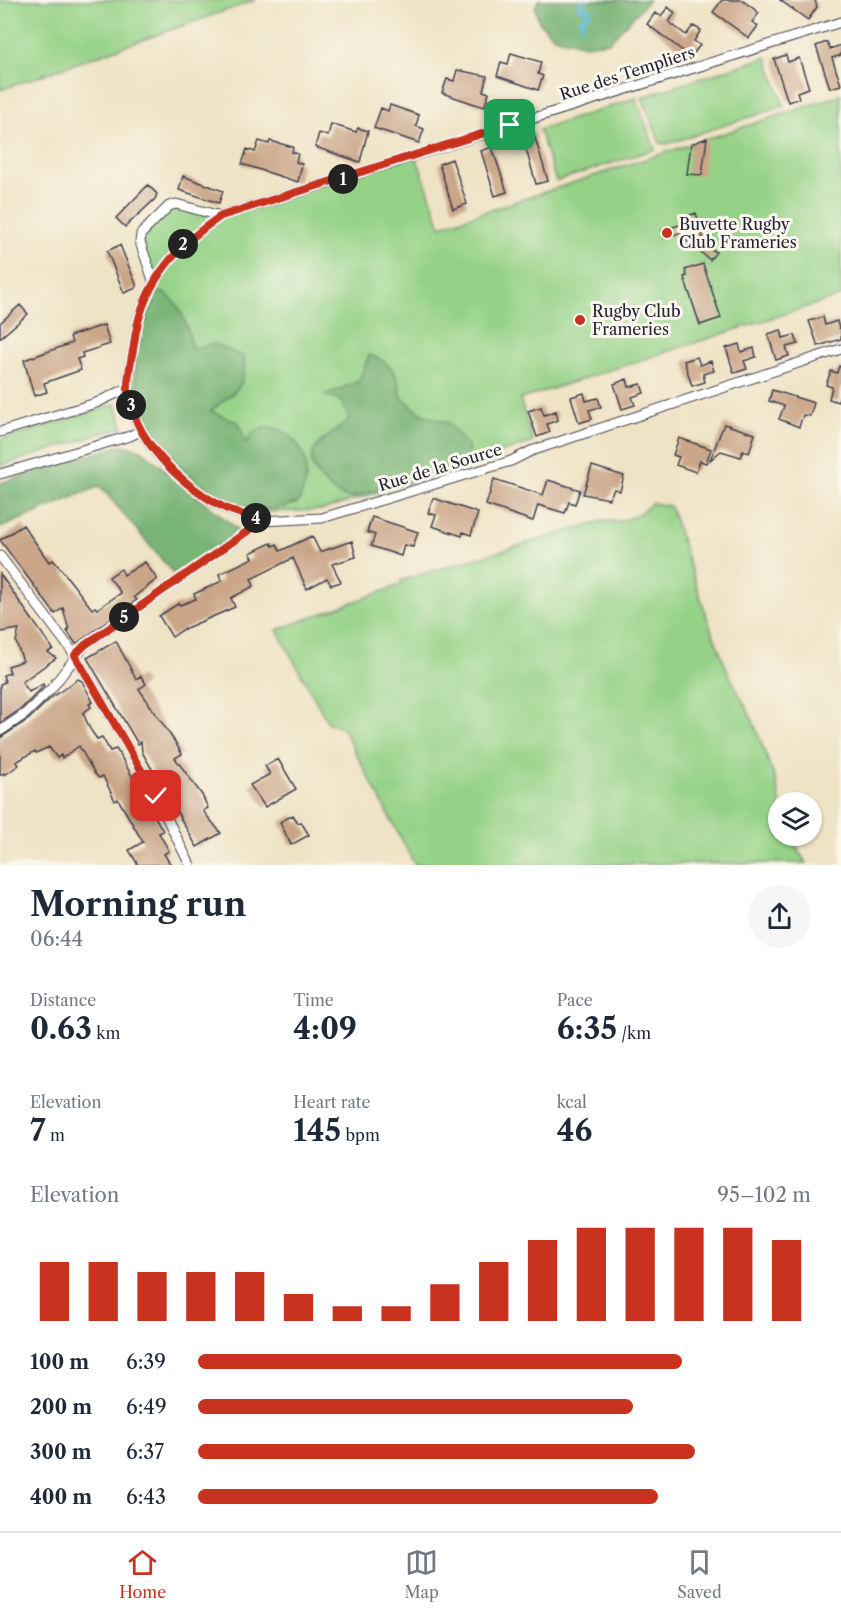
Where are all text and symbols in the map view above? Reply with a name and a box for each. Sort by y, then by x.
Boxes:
street label: Rue des Templiers [557,42,697,104]
pin [484,99,535,150]
icon: arrive [493,108,526,141]
pin: 1 [328,164,358,194]
text: 1 [339,169,347,189]
place label: Buvette Rugby Club Frameries [679,214,797,252]
marker: Buvette Rugby Club Frameries [660,226,674,240]
pin: 2 [168,229,198,259]
text: 2 [178,234,188,254]
place label: Rugby Club Frameries [592,301,681,339]
marker: Rugby Club Frameries [573,313,587,327]
pin: 3 [116,390,146,420]
text: 3 [126,395,136,415]
street label: Rue de la Source [376,439,504,495]
pin: 4 [241,503,271,533]
text: 4 [251,508,261,528]
pin: 5 [109,602,139,632]
text: 5 [120,607,128,627]
pin [130,770,181,821]
icon: check [139,779,172,812]
map controls [768,792,822,846]
button: layers [768,792,822,846]
text: Morning run [30,884,246,925]
button: share [748,885,811,948]
text: 06:44 [30,927,83,951]
text: Distance [30,990,96,1010]
text: Time [293,990,334,1010]
text: Pace [557,990,593,1010]
text: 0.63 [30,1010,92,1047]
text: 4:09 [293,1010,357,1047]
text: 6:35 [557,1010,617,1047]
text: km [92,1023,120,1043]
text: /km [617,1023,651,1043]
text: Elevation [30,1092,101,1112]
text: Heart rate [293,1092,370,1112]
text: kcal [557,1092,587,1112]
text: 7 [30,1112,46,1149]
text: 145 [293,1112,341,1149]
text: 46 [557,1112,592,1149]
text: m [46,1125,65,1145]
text: bpm [341,1125,380,1145]
text: Elevation [30,1183,119,1207]
text: 95–102 m [717,1183,811,1207]
text: 100 m [30,1350,89,1374]
text: 6:39 [126,1350,166,1374]
text: 200 m [30,1395,92,1419]
text: 6:49 [126,1395,167,1419]
text: 300 m [30,1440,92,1464]
text: 6:37 [126,1440,164,1464]
text: 400 m [30,1485,92,1509]
text: 6:43 [126,1485,166,1509]
tab: Home [119,1546,166,1602]
tab: Map [405,1546,439,1602]
tab: Saved [677,1546,722,1602]

